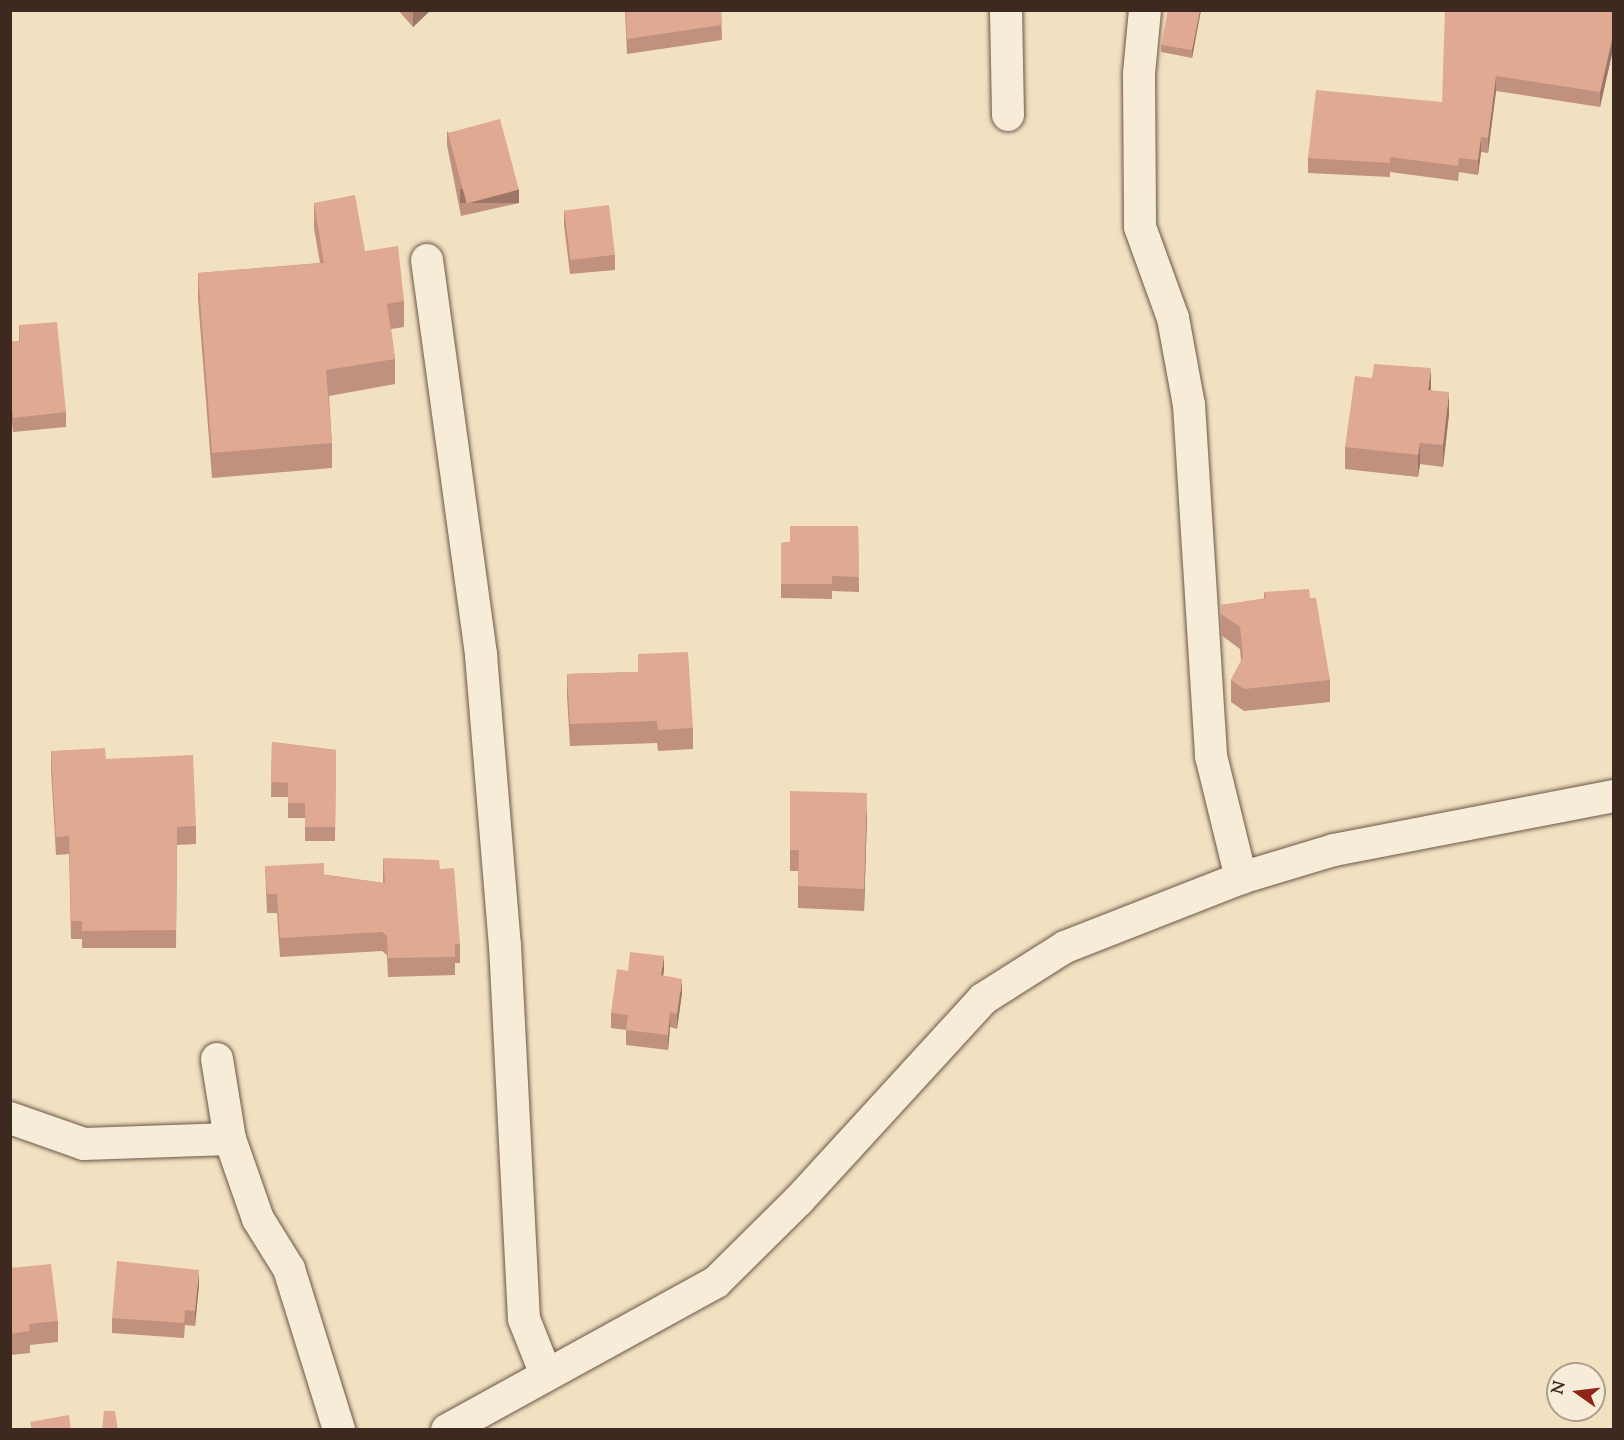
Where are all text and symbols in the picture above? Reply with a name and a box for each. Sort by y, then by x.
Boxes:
north arrow [1546,1362,1606,1422]
text: N [1547,1379,1573,1397]

